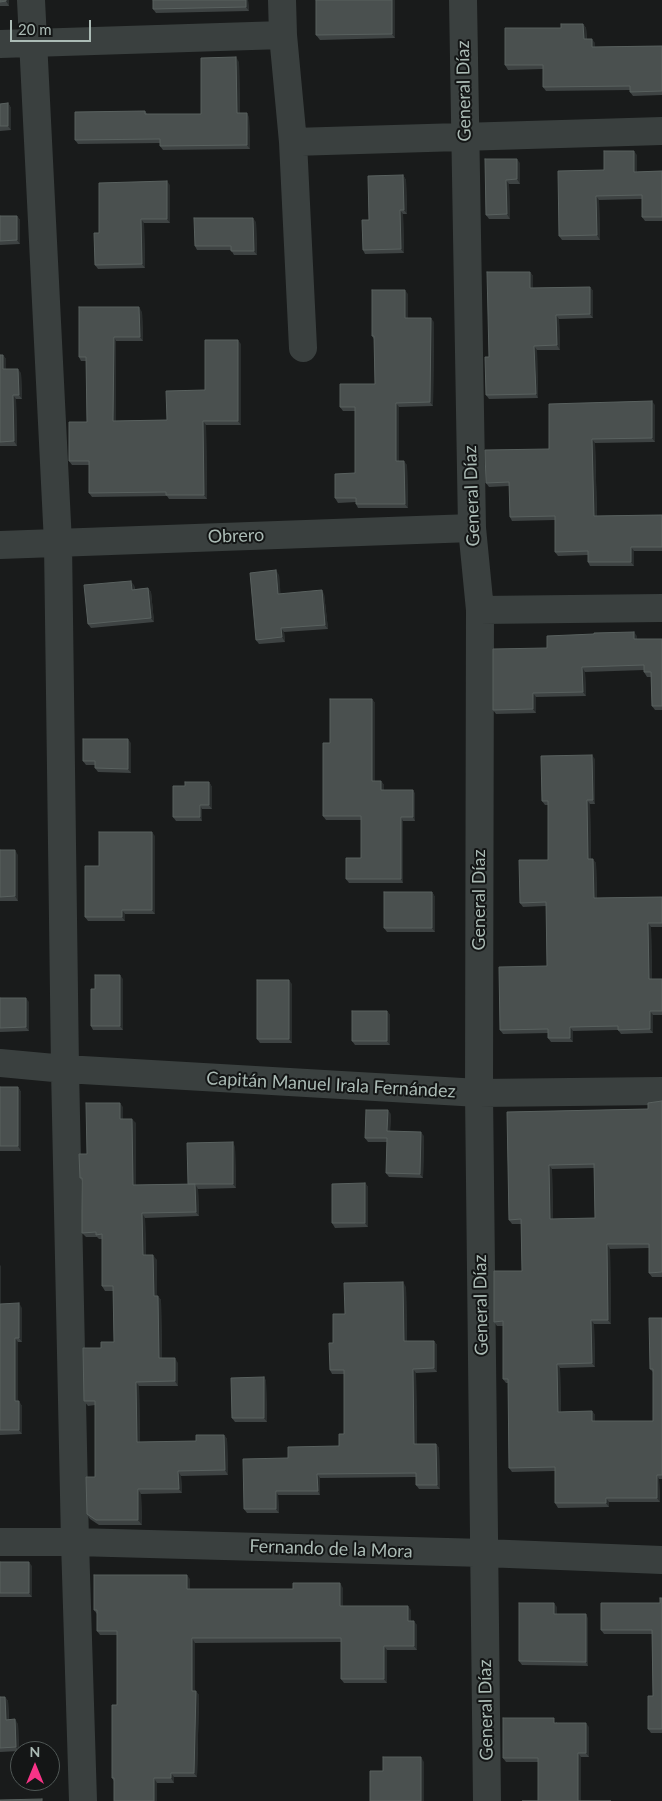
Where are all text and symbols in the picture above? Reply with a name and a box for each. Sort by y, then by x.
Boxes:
scale bar [12,10,94,42]
text: 20 m [18,20,52,38]
street label: General Díaz [452,40,476,142]
street label: General Díaz [459,445,485,547]
street label: Obrero [207,524,265,548]
street label: General Díaz [468,849,490,951]
street label: Capitán Manuel Irala Fernández [206,1068,456,1102]
street label: General Díaz [469,1254,493,1356]
street label: Fernando de la Mora [249,1535,413,1563]
street label: General Díaz [474,1659,498,1761]
north arrow [10,1741,60,1791]
text: N [30,1743,40,1760]

